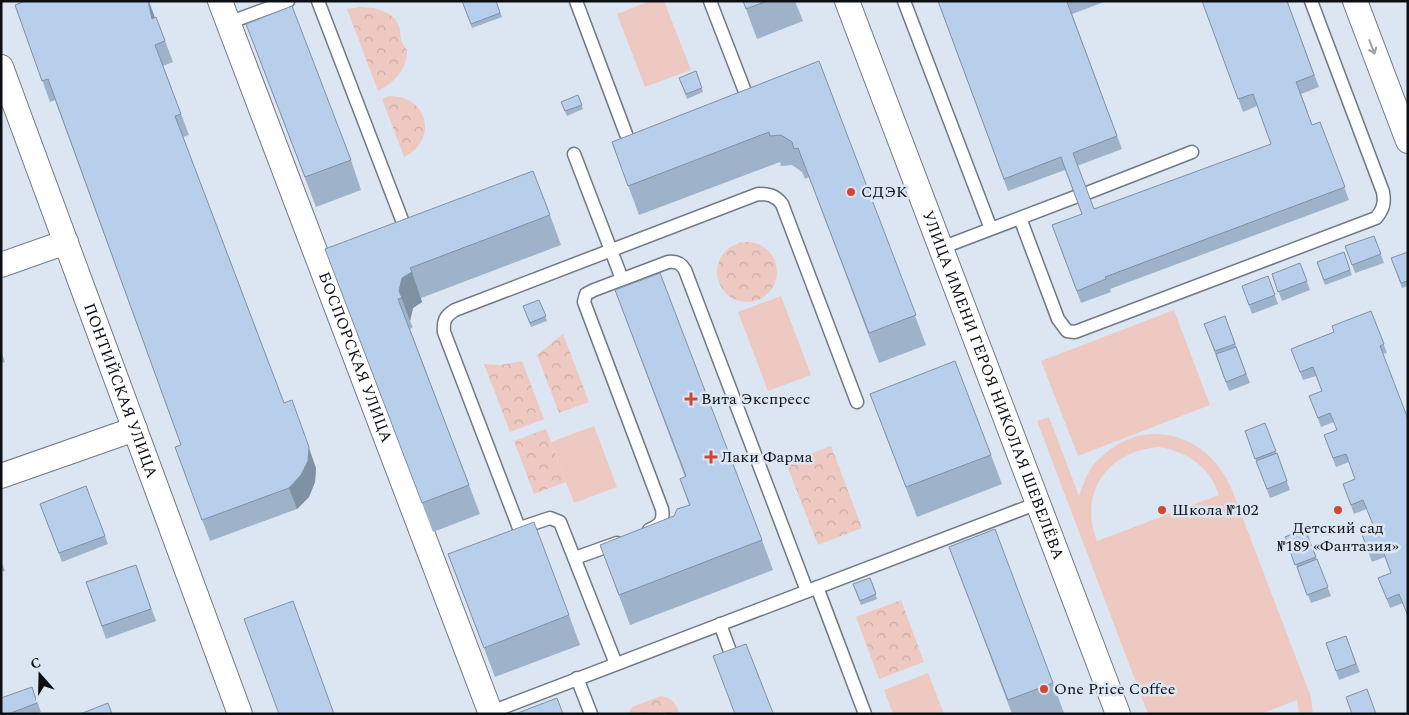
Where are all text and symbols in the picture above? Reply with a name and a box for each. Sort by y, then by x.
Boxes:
one-way arrow [1368,39,1377,54]
place label: СДЭК [861,180,908,204]
marker: СДЭК [845,186,857,198]
street label: УЛИЦА ИМЕНИ ГЕРОЯ НИКОЛАЯ ШЕВЕЛЁВА [916,207,1070,563]
street label: БОСПОРСКАЯ УЛИЦА [312,268,399,446]
street label: ПОНТИЙСКАЯ УЛИЦА [77,300,164,482]
place label: Вита Экспресс [701,387,810,411]
marker: Вита Экспресс [685,393,697,405]
place label: Лаки Фарма [721,445,813,469]
marker: Лаки Фарма [705,451,717,463]
place label: Школа №102 [1172,498,1259,522]
marker: Школа №102 [1156,504,1168,516]
marker: Детский сад №189 «Фантазия» [1332,504,1344,516]
place label: Детский сад №189 «Фантазия» [1277,516,1399,558]
north arrow [15,650,65,700]
text: С [27,652,44,675]
place label: One Price Coffee [1054,677,1175,701]
marker: One Price Coffee [1038,683,1050,695]

